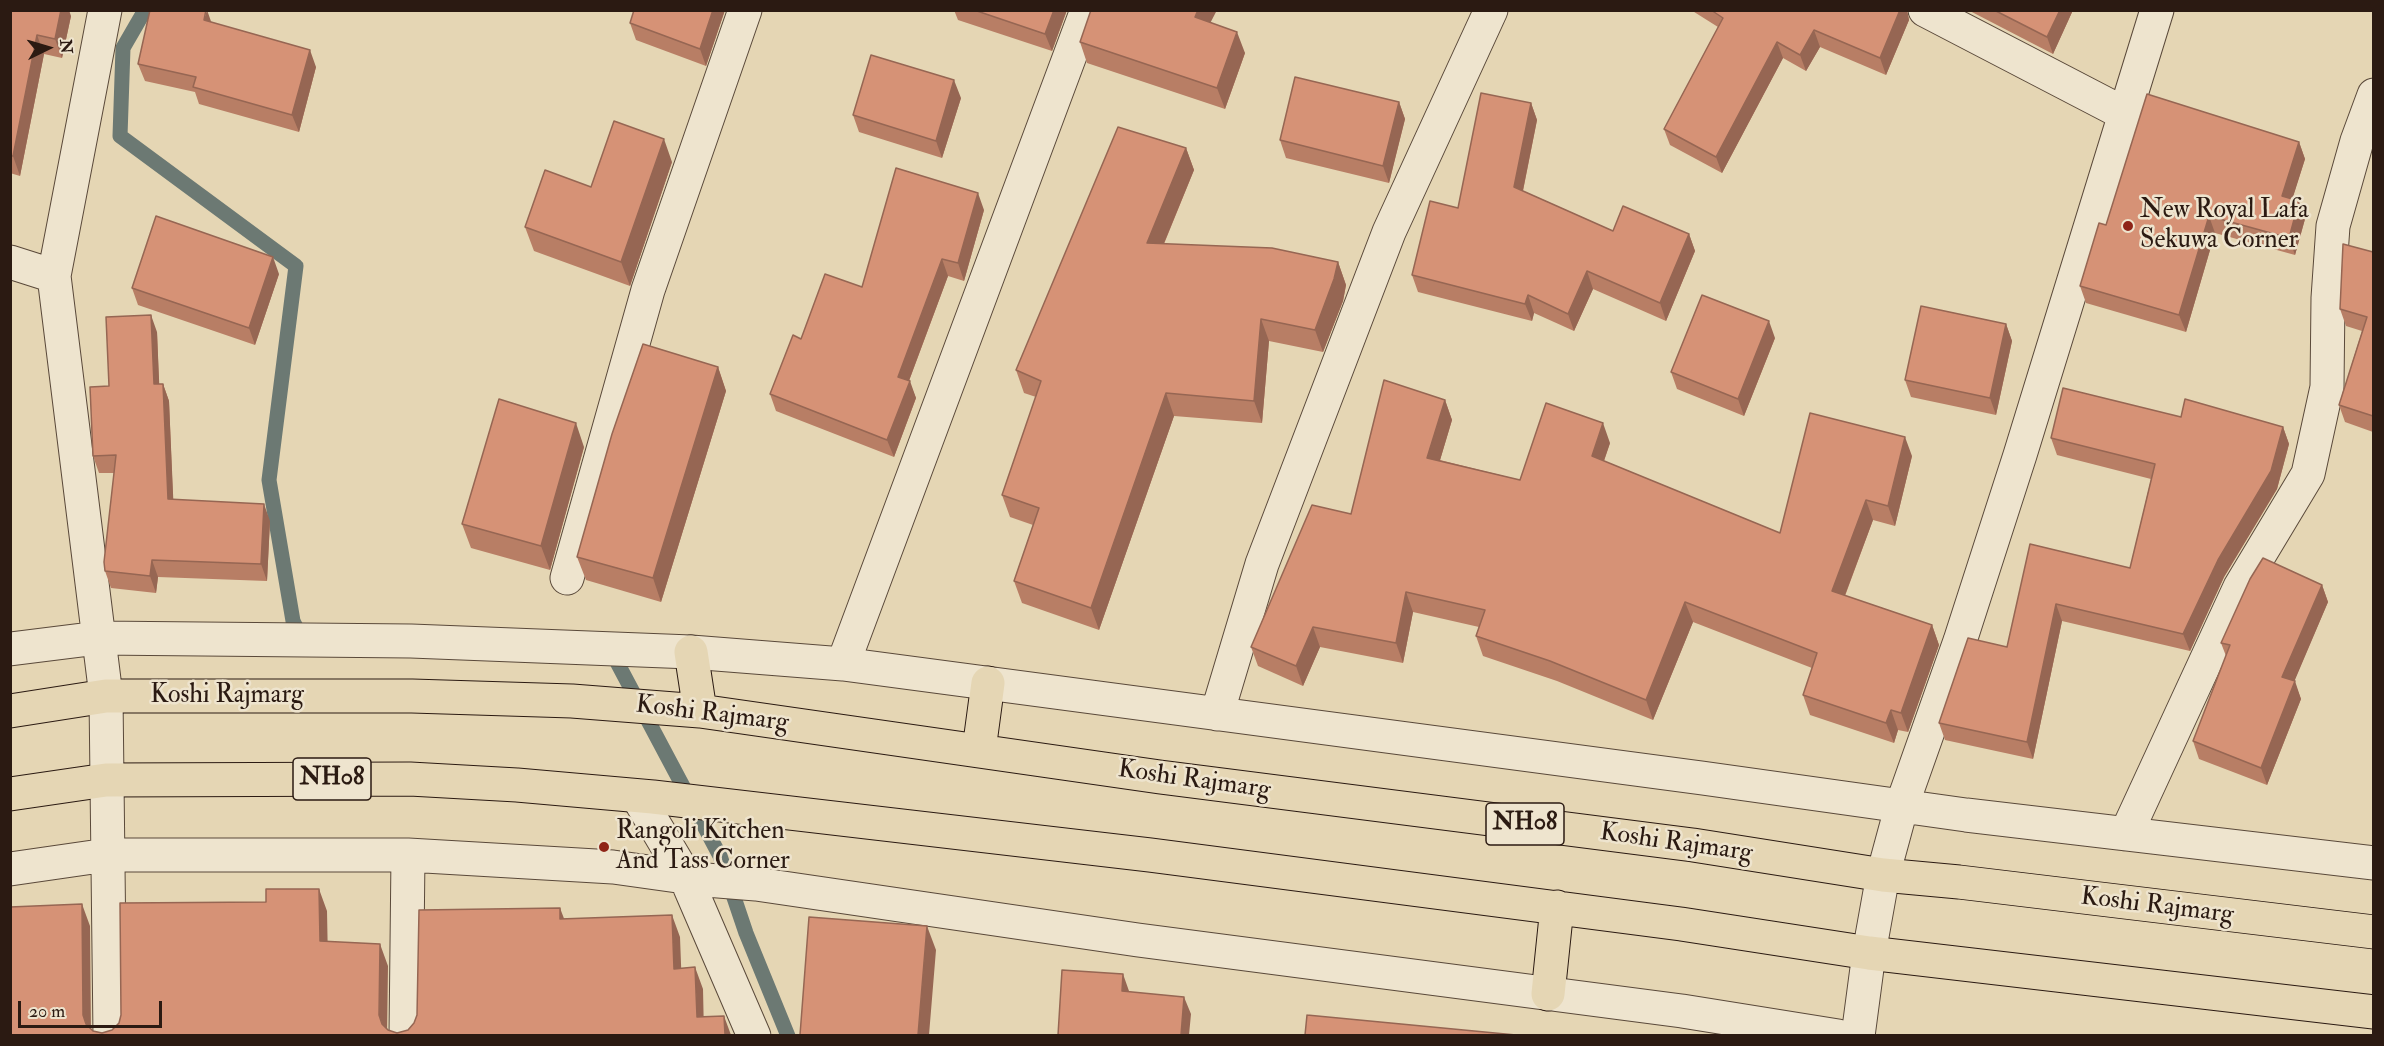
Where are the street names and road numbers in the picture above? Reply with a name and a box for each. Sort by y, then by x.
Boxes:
street label: Koshi Rajmarg [150,680,304,712]
street label: Koshi Rajmarg [634,690,790,740]
street label: Koshi Rajmarg [1116,755,1272,807]
road number: NH08 [293,758,371,800]
road number: NH08 [1486,803,1564,845]
street label: Koshi Rajmarg [1598,818,1754,870]
street label: Koshi Rajmarg [2079,882,2235,932]

